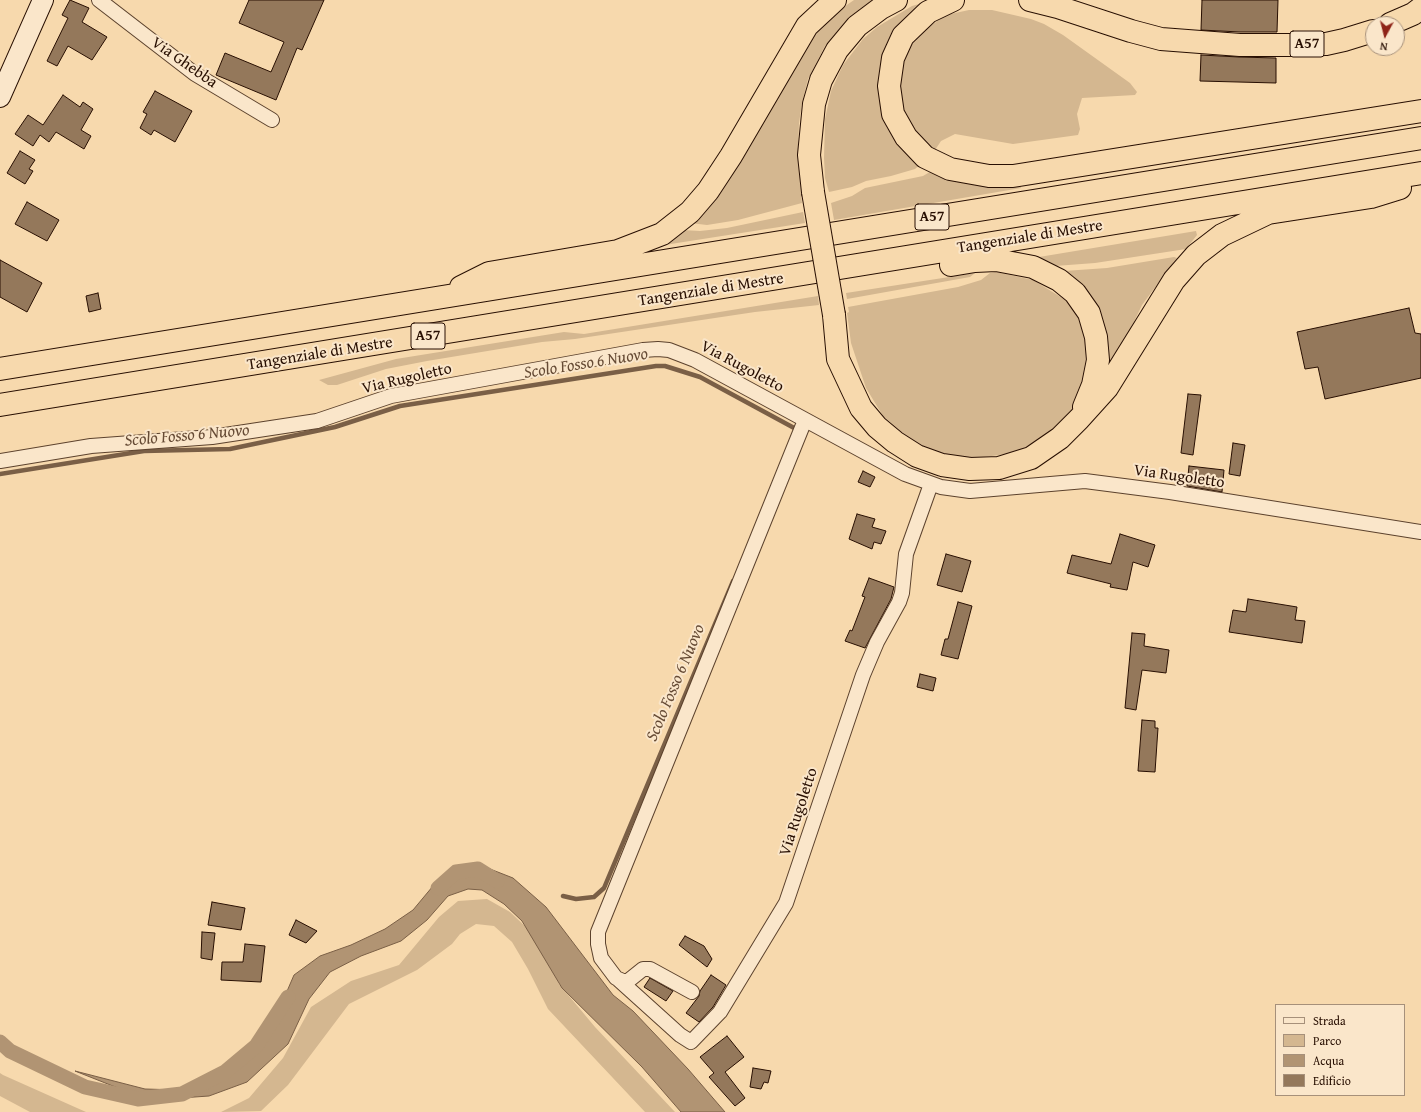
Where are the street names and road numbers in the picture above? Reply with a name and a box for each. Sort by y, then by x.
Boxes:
road number: A57 [1290,31,1324,57]
street label: Via Ghebba [147,33,221,93]
road number: A57 [915,204,949,230]
street label: Tangenziale di Mestre [956,216,1104,258]
street label: Tangenziale di Mestre [637,269,785,311]
road number: A57 [411,323,445,349]
street label: Tangenziale di Mestre [246,333,394,375]
street label: Via Rugoletto [697,337,787,397]
street label: Via Rugoletto [360,359,454,399]
street label: Via Rugoletto [1132,461,1226,493]
street label: Via Rugoletto [776,766,822,858]

